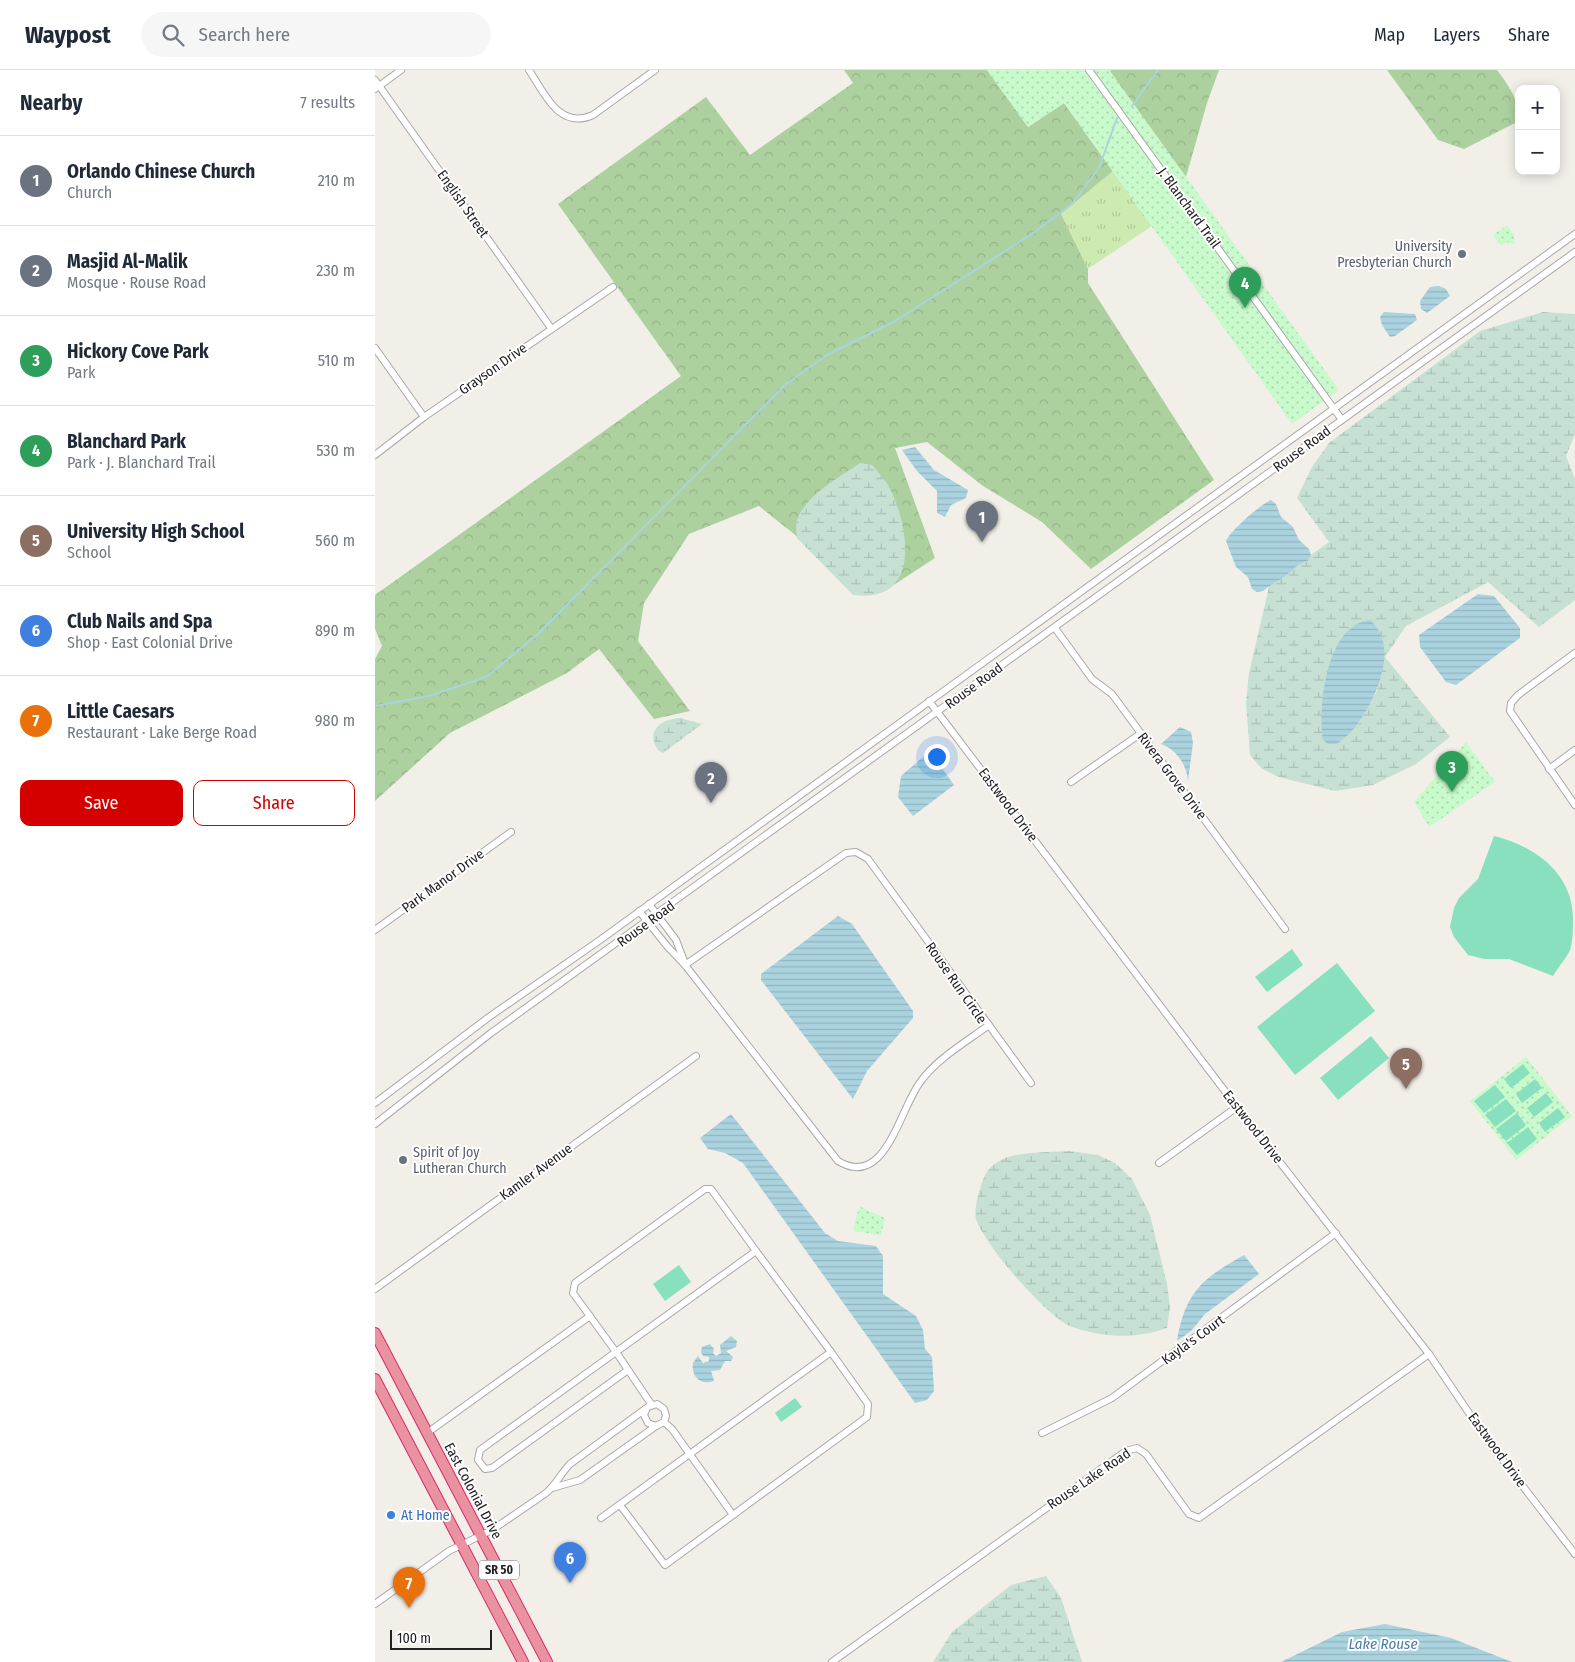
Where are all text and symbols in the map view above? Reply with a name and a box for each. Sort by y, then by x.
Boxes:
search box [141,12,491,57]
text: Waypost [25,21,111,49]
icon: search [159,21,187,49]
text: Search here [199,23,290,46]
text: Map [1374,24,1405,46]
text: Layers [1433,24,1480,46]
text: Share [1508,24,1550,46]
map controls [1515,85,1560,175]
button: + [1515,85,1560,130]
text: Nearby [20,90,82,116]
text: 7 results [300,93,355,112]
button: − [1515,130,1560,175]
text: Orlando Chinese Church [67,160,255,183]
street label: J. Blanchard Trail [1154,164,1224,252]
street label: English Street [433,167,493,241]
text: 1 [33,171,39,190]
text: 210 m [318,171,355,190]
text: Church [67,183,112,202]
place label: University Presbyterian Church [1337,238,1453,271]
marker: University Presbyterian Church [1456,248,1468,260]
text: Masjid Al-Malik [67,250,188,273]
text: 2 [32,261,40,280]
text: 230 m [316,261,355,280]
pin: 4 [1229,267,1261,308]
text: Mosque · Rouse Road [67,273,206,292]
street label: Grayson Drive [456,339,530,399]
text: Hickory Cove Park [67,340,209,363]
text: 3 [32,351,40,370]
text: 510 m [318,351,355,370]
text: Park [67,363,95,382]
street label: Rouse Road [1270,422,1334,476]
text: Blanchard Park [67,430,186,453]
text: 4 [32,441,40,460]
text: 530 m [316,441,355,460]
text: Park · J. Blanchard Trail [67,453,216,472]
pin: 1 [966,501,998,542]
text: University High School [67,520,244,543]
text: 5 [32,531,40,550]
text: 560 m [315,531,355,550]
text: School [67,543,111,562]
text: Club Nails and Spa [67,610,212,633]
text: 6 [32,621,40,640]
text: 890 m [315,621,355,640]
text: Shop · East Colonial Drive [67,633,233,652]
street label: Rouse Road [942,659,1006,713]
text: Little Caesars [67,700,174,723]
text: 7 [33,711,39,730]
text: 980 m [315,711,355,730]
text: Restaurant · Lake Berge Road [67,723,257,742]
street label: Rivera Grove Drive [1134,729,1210,823]
your location [924,744,950,770]
pin: 3 [1436,751,1468,792]
pin: 2 [695,762,727,803]
street label: Eastwood Drive [975,765,1041,845]
button: Save [20,780,183,826]
button: Share [193,780,355,826]
street label: Park Manor Drive [399,845,488,917]
street label: Rouse Road [614,897,678,951]
street label: Rouse Run Circle [922,939,990,1027]
pin: 5 [1390,1048,1422,1089]
street label: Eastwood Drive [1219,1087,1287,1167]
street label: Kamler Avenue [496,1140,576,1204]
place label: Spirit of Joy Lutheran Church [413,1144,507,1177]
marker: Spirit of Joy Lutheran Church [397,1154,409,1166]
street label: Kayla's Court [1158,1311,1228,1368]
street label: Eastwood Drive [1464,1409,1530,1491]
street label: East Colonial Drive [441,1440,506,1542]
street label: Rouse Lake Road [1044,1445,1134,1513]
place label: At Home [401,1507,450,1524]
marker: At Home [385,1509,397,1521]
pin: 6 [554,1542,586,1583]
road number: SR 50 [479,1560,519,1580]
pin: 7 [393,1567,425,1608]
scale bar [390,1627,493,1650]
text: 100 m [397,1630,431,1647]
water label: Lake Rouse [1348,1635,1418,1653]

